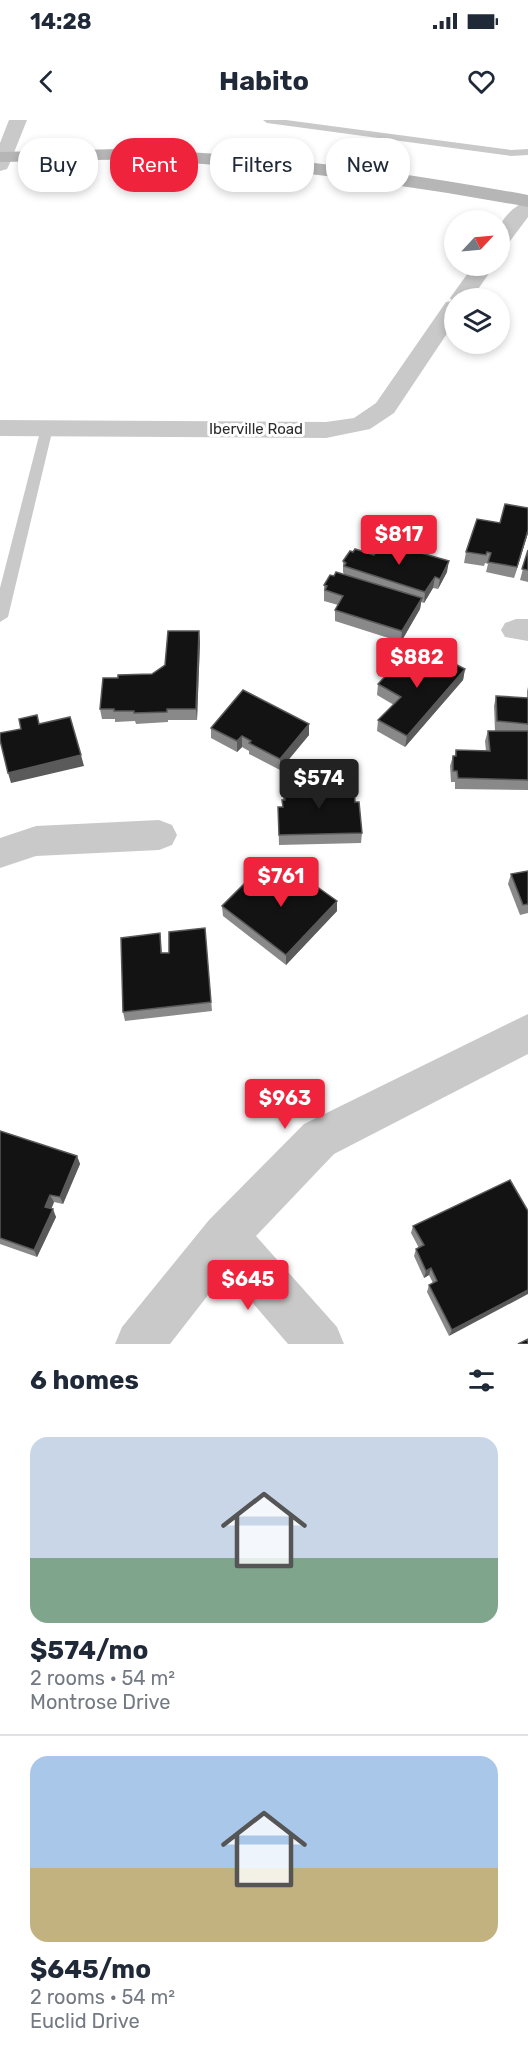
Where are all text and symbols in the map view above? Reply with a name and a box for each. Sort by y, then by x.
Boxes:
text: 14:28 [30,8,92,35]
icon: back [30,65,63,98]
text: Habito [219,65,309,97]
icon: heart [465,65,498,98]
chip: Buy [18,138,98,192]
chip: Rent [110,138,198,192]
chip: Filters [210,138,314,192]
chip: New [326,138,410,192]
north arrow [444,210,510,276]
map controls [444,210,510,354]
button: layers [444,288,510,354]
street label: Iberville Road [209,420,303,438]
pin: $817 [363,515,435,566]
text: $817 [375,522,423,546]
pin: $882 [381,638,453,689]
text: $882 [390,645,444,669]
pin: $574 [283,759,355,810]
text: $574 [294,766,344,790]
pin: $761 [245,857,317,908]
text: $761 [258,864,304,888]
pin: $963 [249,1079,321,1130]
text: $963 [259,1086,311,1110]
pin: $645 [212,1260,284,1311]
text: $645 [222,1267,274,1291]
icon: filters [465,1364,498,1397]
text: 6 homes [30,1365,139,1396]
icon: home [210,1476,318,1584]
text: $574/mo [30,1635,148,1666]
text: 2 rooms · 54 m² [30,1666,175,1690]
text: Montrose Drive [30,1690,170,1714]
icon: home [210,1795,318,1903]
text: $645/mo [30,1954,151,1985]
text: 2 rooms · 54 m² [30,1985,175,2009]
text: Euclid Drive [30,2009,140,2033]

